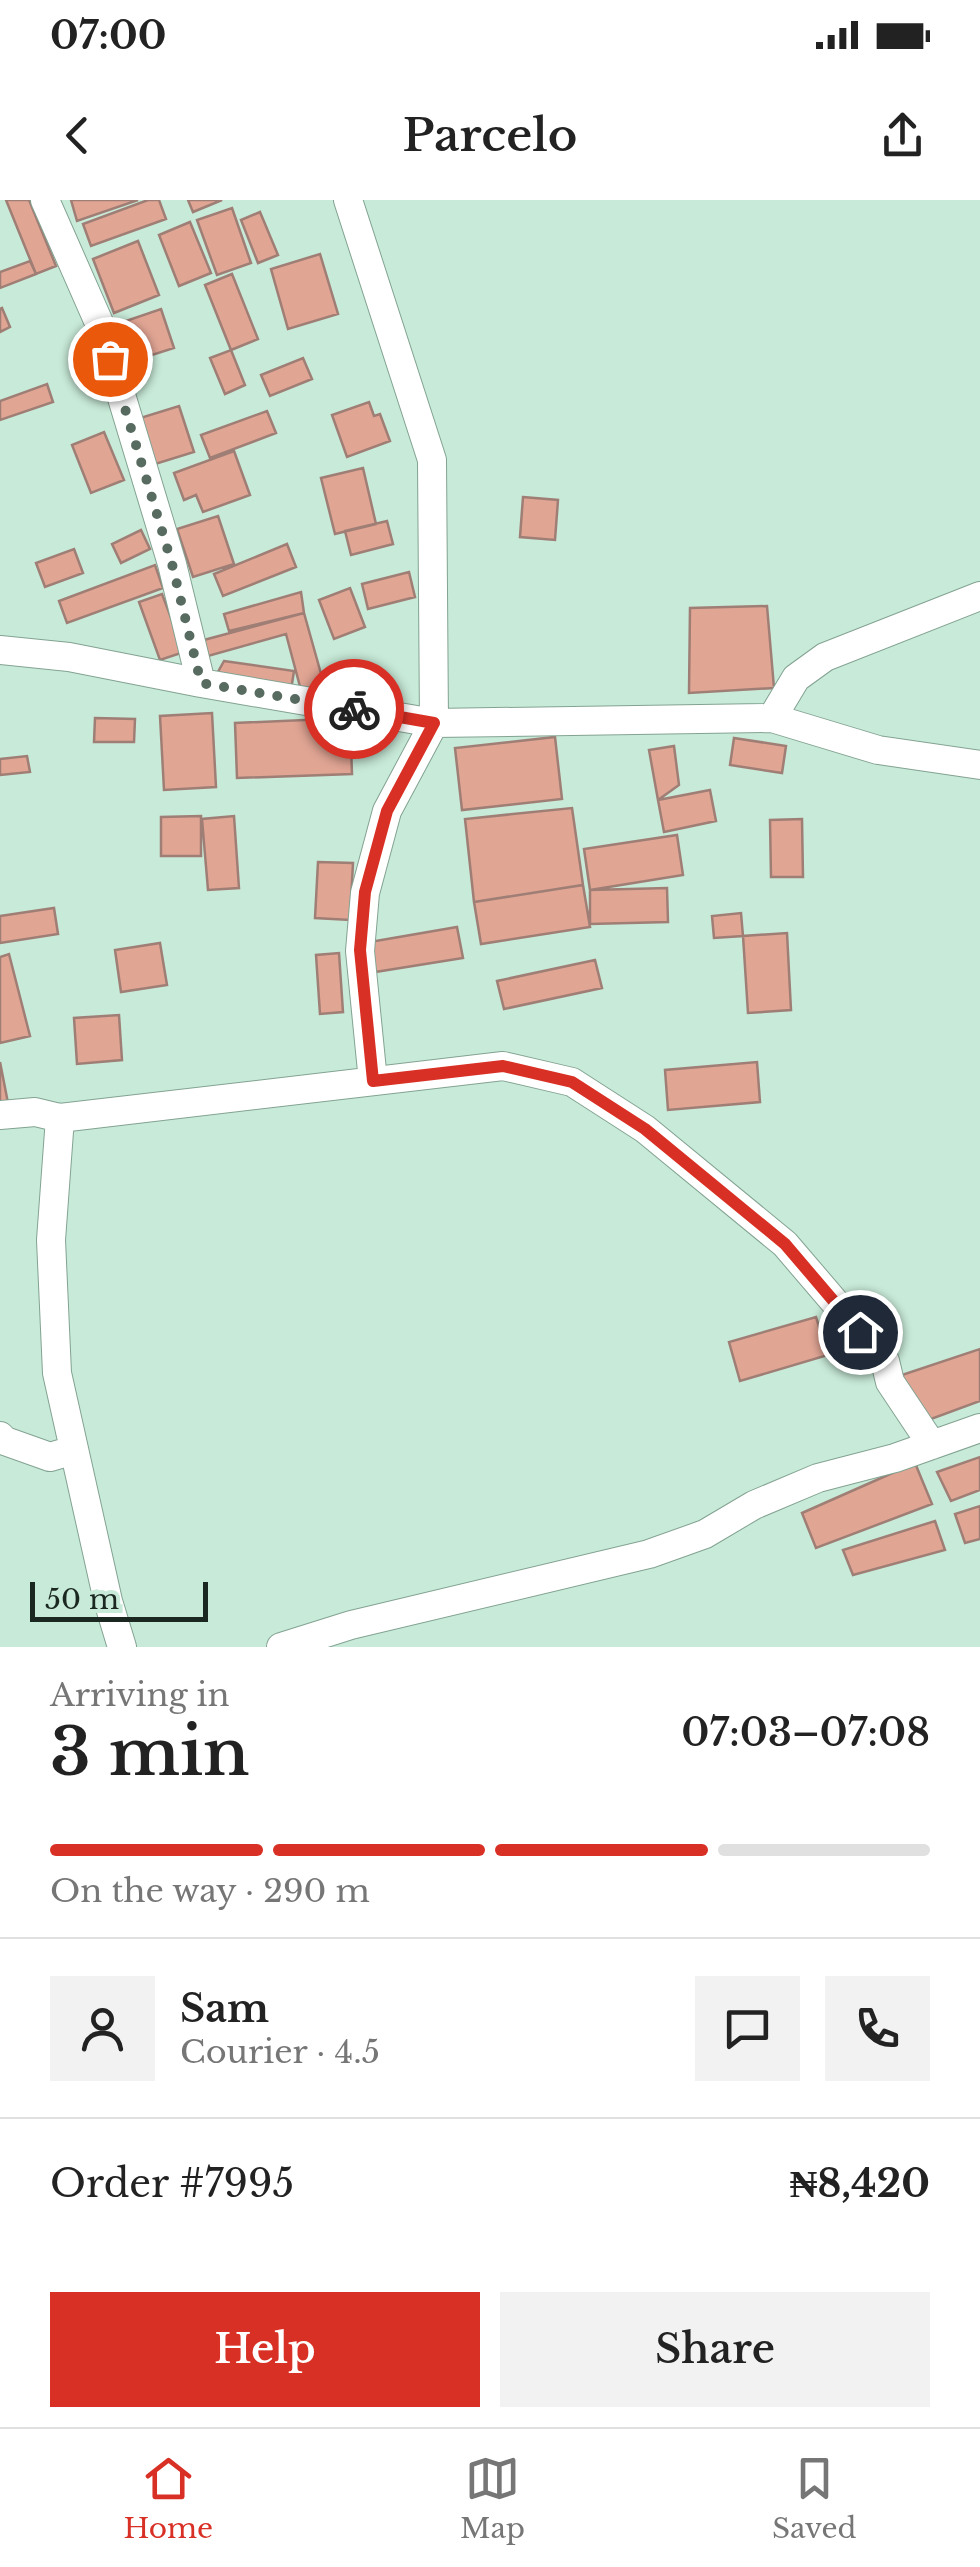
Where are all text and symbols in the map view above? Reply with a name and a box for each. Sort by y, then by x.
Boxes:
text: 07:00 [50,12,166,59]
text: Parcelo [403,107,577,163]
icon: back [50,108,105,163]
icon: share [875,108,930,163]
pin [68,317,153,402]
icon: bag [83,332,138,387]
courier [304,659,404,759]
icon: bike [327,682,382,737]
pin [818,1290,903,1375]
icon: home [833,1305,888,1360]
scale bar [30,1577,208,1622]
text: 50 m [45,1582,119,1617]
text: Arriving in [50,1675,229,1715]
text: 07:03–07:08 [681,1709,930,1756]
text: 3 min [50,1712,250,1793]
text: On the way · 290 m [50,1871,370,1911]
button: person [50,1976,155,2081]
button: chat [695,1976,800,2081]
button: phone [825,1976,930,2081]
text: Sam [180,1985,269,2032]
text: Courier · 4.5 [180,2032,380,2072]
text: Order #7995 [50,2160,294,2207]
text: ₦8,420 [790,2160,930,2207]
button: Help [50,2292,480,2407]
button: Share [500,2292,930,2407]
tab: Home [123,2451,213,2546]
tab: Map [460,2451,525,2546]
tab: Saved [772,2451,856,2546]

